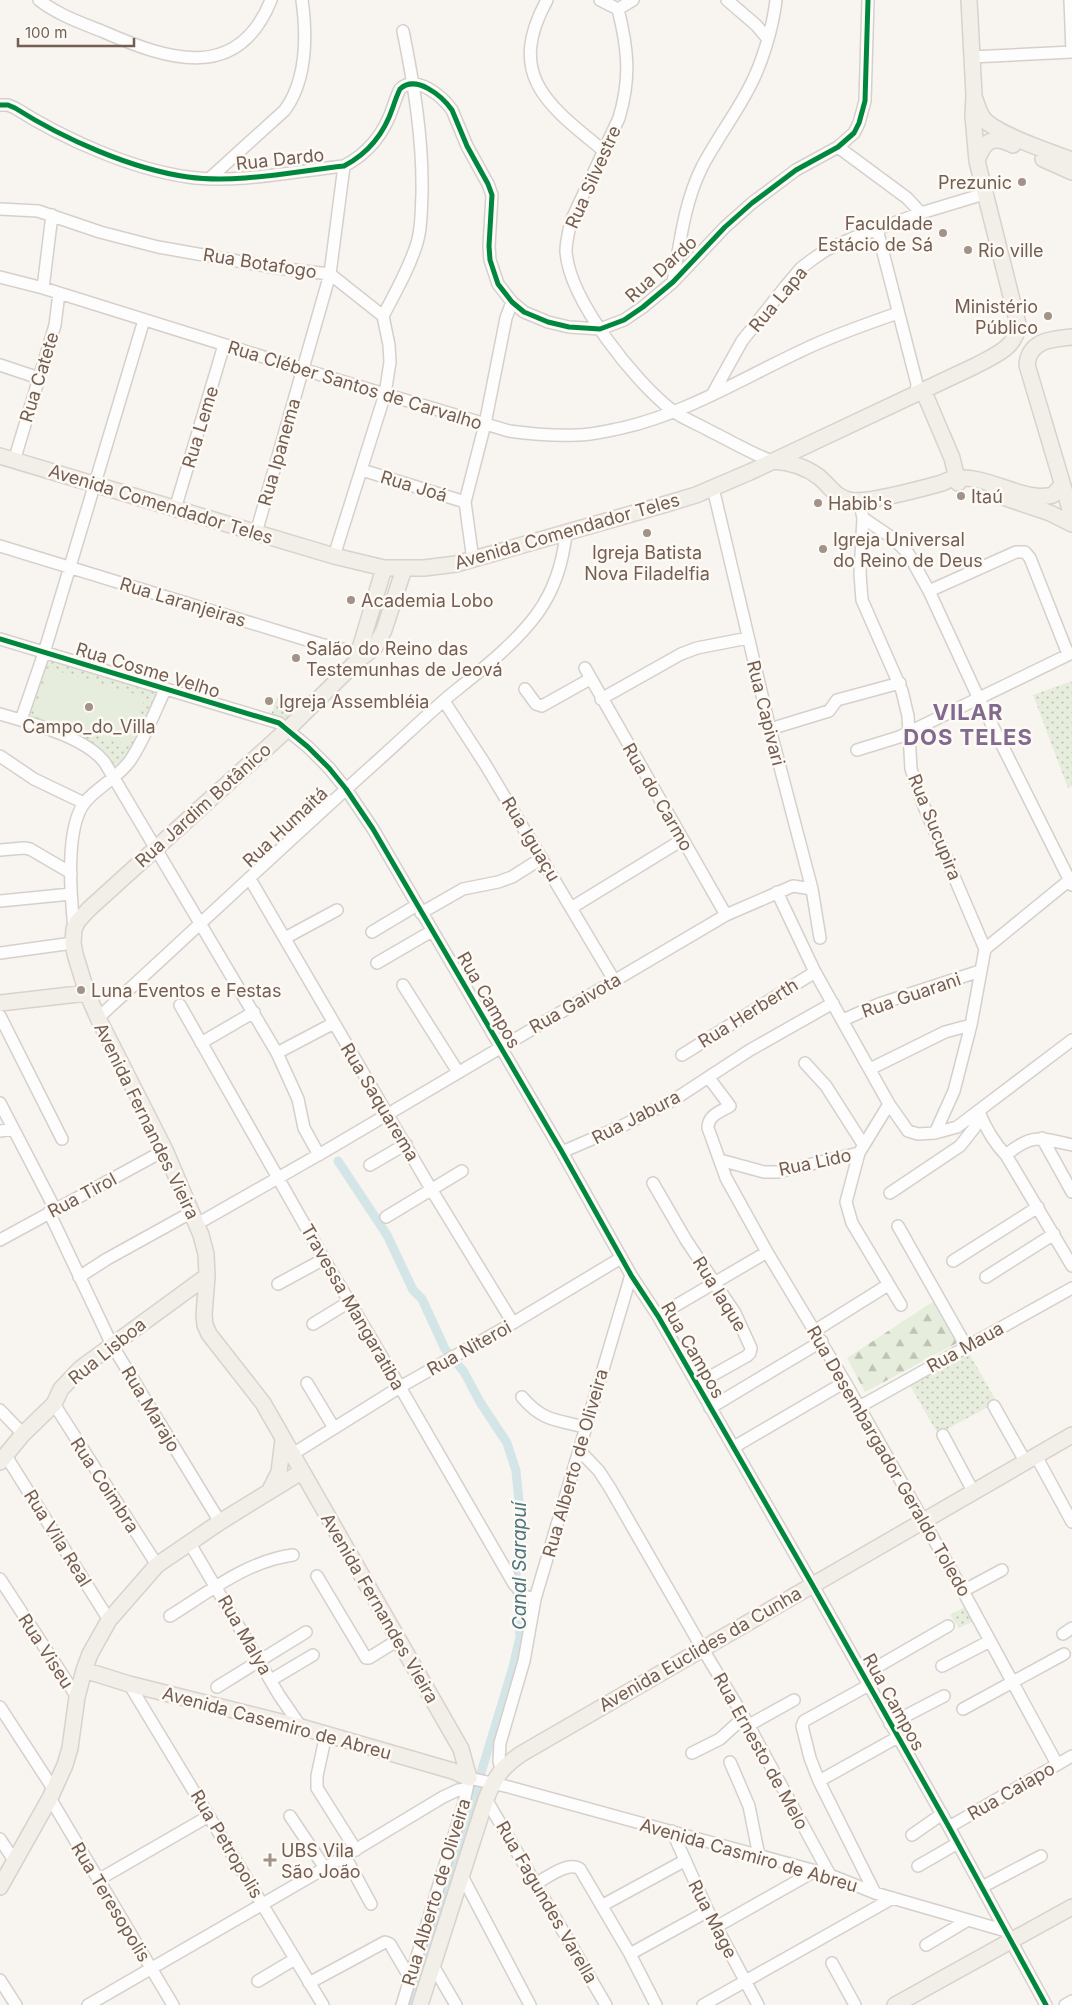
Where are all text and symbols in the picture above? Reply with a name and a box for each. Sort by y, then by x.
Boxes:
scale bar [18,15,134,47]
text: 100 m [25,23,67,42]
street label: Rua Silvestre [561,122,625,232]
street label: Rua Dardo [235,144,325,174]
place label: Prezunic [938,172,1012,193]
marker: Prezunic [1016,176,1028,188]
place label: Faculdade Estácio de Sá [818,213,933,255]
marker: Faculdade Estácio de Sá [937,227,949,239]
street label: Rua Dardo [621,231,701,307]
place label: Rio ville [978,240,1044,261]
street label: Rua Botafogo [202,244,318,282]
marker: Rio ville [962,244,974,256]
street label: Rua Lapa [745,262,811,336]
place label: Ministério Público [954,296,1038,338]
marker: Ministério Público [1042,310,1054,322]
street label: Rua Catete [15,329,63,425]
street label: Rua Cléber Santos de Carvalho [225,336,485,434]
street label: Rua Leme [178,384,222,470]
street label: Rua Ipanema [254,396,304,508]
street label: Avenida Comendador Teles [46,460,276,548]
street label: Rua Joá [378,466,450,506]
place label: Itaú [971,486,1003,507]
street label: Avenida Comendador Teles [452,489,682,573]
marker: Itaú [955,490,967,502]
place label: Habib's [828,493,893,514]
marker: Habib's [812,497,824,509]
marker: Igreja Batista Nova Filadelfia [641,527,653,539]
place label: Igreja Universal do Reino de Deus [833,529,983,571]
place label: Igreja Batista Nova Filadelfia [584,542,710,584]
marker: Igreja Universal do Reino de Deus [817,543,829,555]
street label: Rua Laranjeiras [117,573,249,631]
place label: Academia Lobo [361,590,494,611]
marker: Academia Lobo [345,594,357,606]
street label: Rua Cosme Velho [73,638,223,702]
place label: Salão do Reino das Testemunhas de Jeová [306,638,503,680]
marker: Salão do Reino das Testemunhas de Jeová [290,652,302,664]
street label: Rua Capivari [743,658,789,768]
place label: Igreja Assembléia [279,691,429,712]
marker: Igreja Assembléia [263,695,275,707]
district label: VILAR DOS TELES [903,699,1033,750]
marker: Campo_do_Villa [83,701,95,713]
place label: Campo_do_Villa [22,716,156,737]
street label: Rua Jardim Botânico [131,739,275,871]
street label: Rua do Carmo [619,739,697,855]
street label: Rua Sucupira [904,771,966,883]
street label: Rua Humaitá [238,783,332,871]
street label: Rua Iguaçu [498,793,564,885]
street label: Rua Campos [453,948,525,1052]
street label: Rua Gaivota [526,968,624,1038]
street label: Rua Guarani [859,968,963,1022]
street label: Rua Herberth [694,974,802,1052]
place label: Luna Eventos e Festas [91,980,281,1001]
marker: Luna Eventos e Festas [75,984,87,996]
street label: Avenida Fernandes Vieira [90,1019,204,1223]
street label: Rua Saquarema [337,1039,423,1165]
street label: Rua Jabura [588,1086,684,1148]
street label: Rua Lido [777,1144,853,1180]
street label: Rua Tirol [44,1168,120,1222]
street label: Travessa Mangaratiba [297,1220,409,1394]
street label: Rua Iaque [689,1253,751,1335]
street label: Rua Campos [657,1298,729,1402]
street label: Rua Lisboa [64,1313,150,1389]
street label: Rua Niteroi [423,1316,515,1380]
street label: Rua Maua [923,1317,1007,1377]
street label: Rua Desembargador Geraldo Toledo [803,1322,975,1600]
street label: Rua Marajo [117,1363,185,1455]
street label: Rua Alberto de Oliveira [538,1366,612,1560]
street label: Rua Coimbra [66,1433,144,1537]
street label: Rua Vila Real [20,1486,96,1590]
water label: Canal Sarapuí [508,1500,531,1630]
street label: Avenida Fernandes Vieira [317,1509,443,1707]
street label: Avenida Euclides da Cunha [595,1582,805,1716]
street label: Rua Malya [214,1591,276,1679]
street label: Rua Viseu [14,1610,78,1692]
street label: Rua Campos [859,1650,929,1754]
street label: Rua Ernesto de Melo [709,1669,813,1833]
street label: Avenida Casemiro de Abreu [160,1682,394,1764]
street label: Rua Caiapo [964,1758,1058,1824]
street label: Rua Petropolis [186,1786,268,1902]
street label: Rua Alberto de Oliveira [397,1796,475,1988]
street label: Avenida Casmiro de Abreu [638,1814,860,1896]
street label: Rua Fagundes Varella [492,1817,602,1987]
street label: Rua Teresopolis [67,1839,155,1965]
place label: UBS Vila São João [281,1840,361,1882]
marker: UBS Vila São João [263,1853,277,1867]
street label: Rua Mage [684,1876,742,1962]

